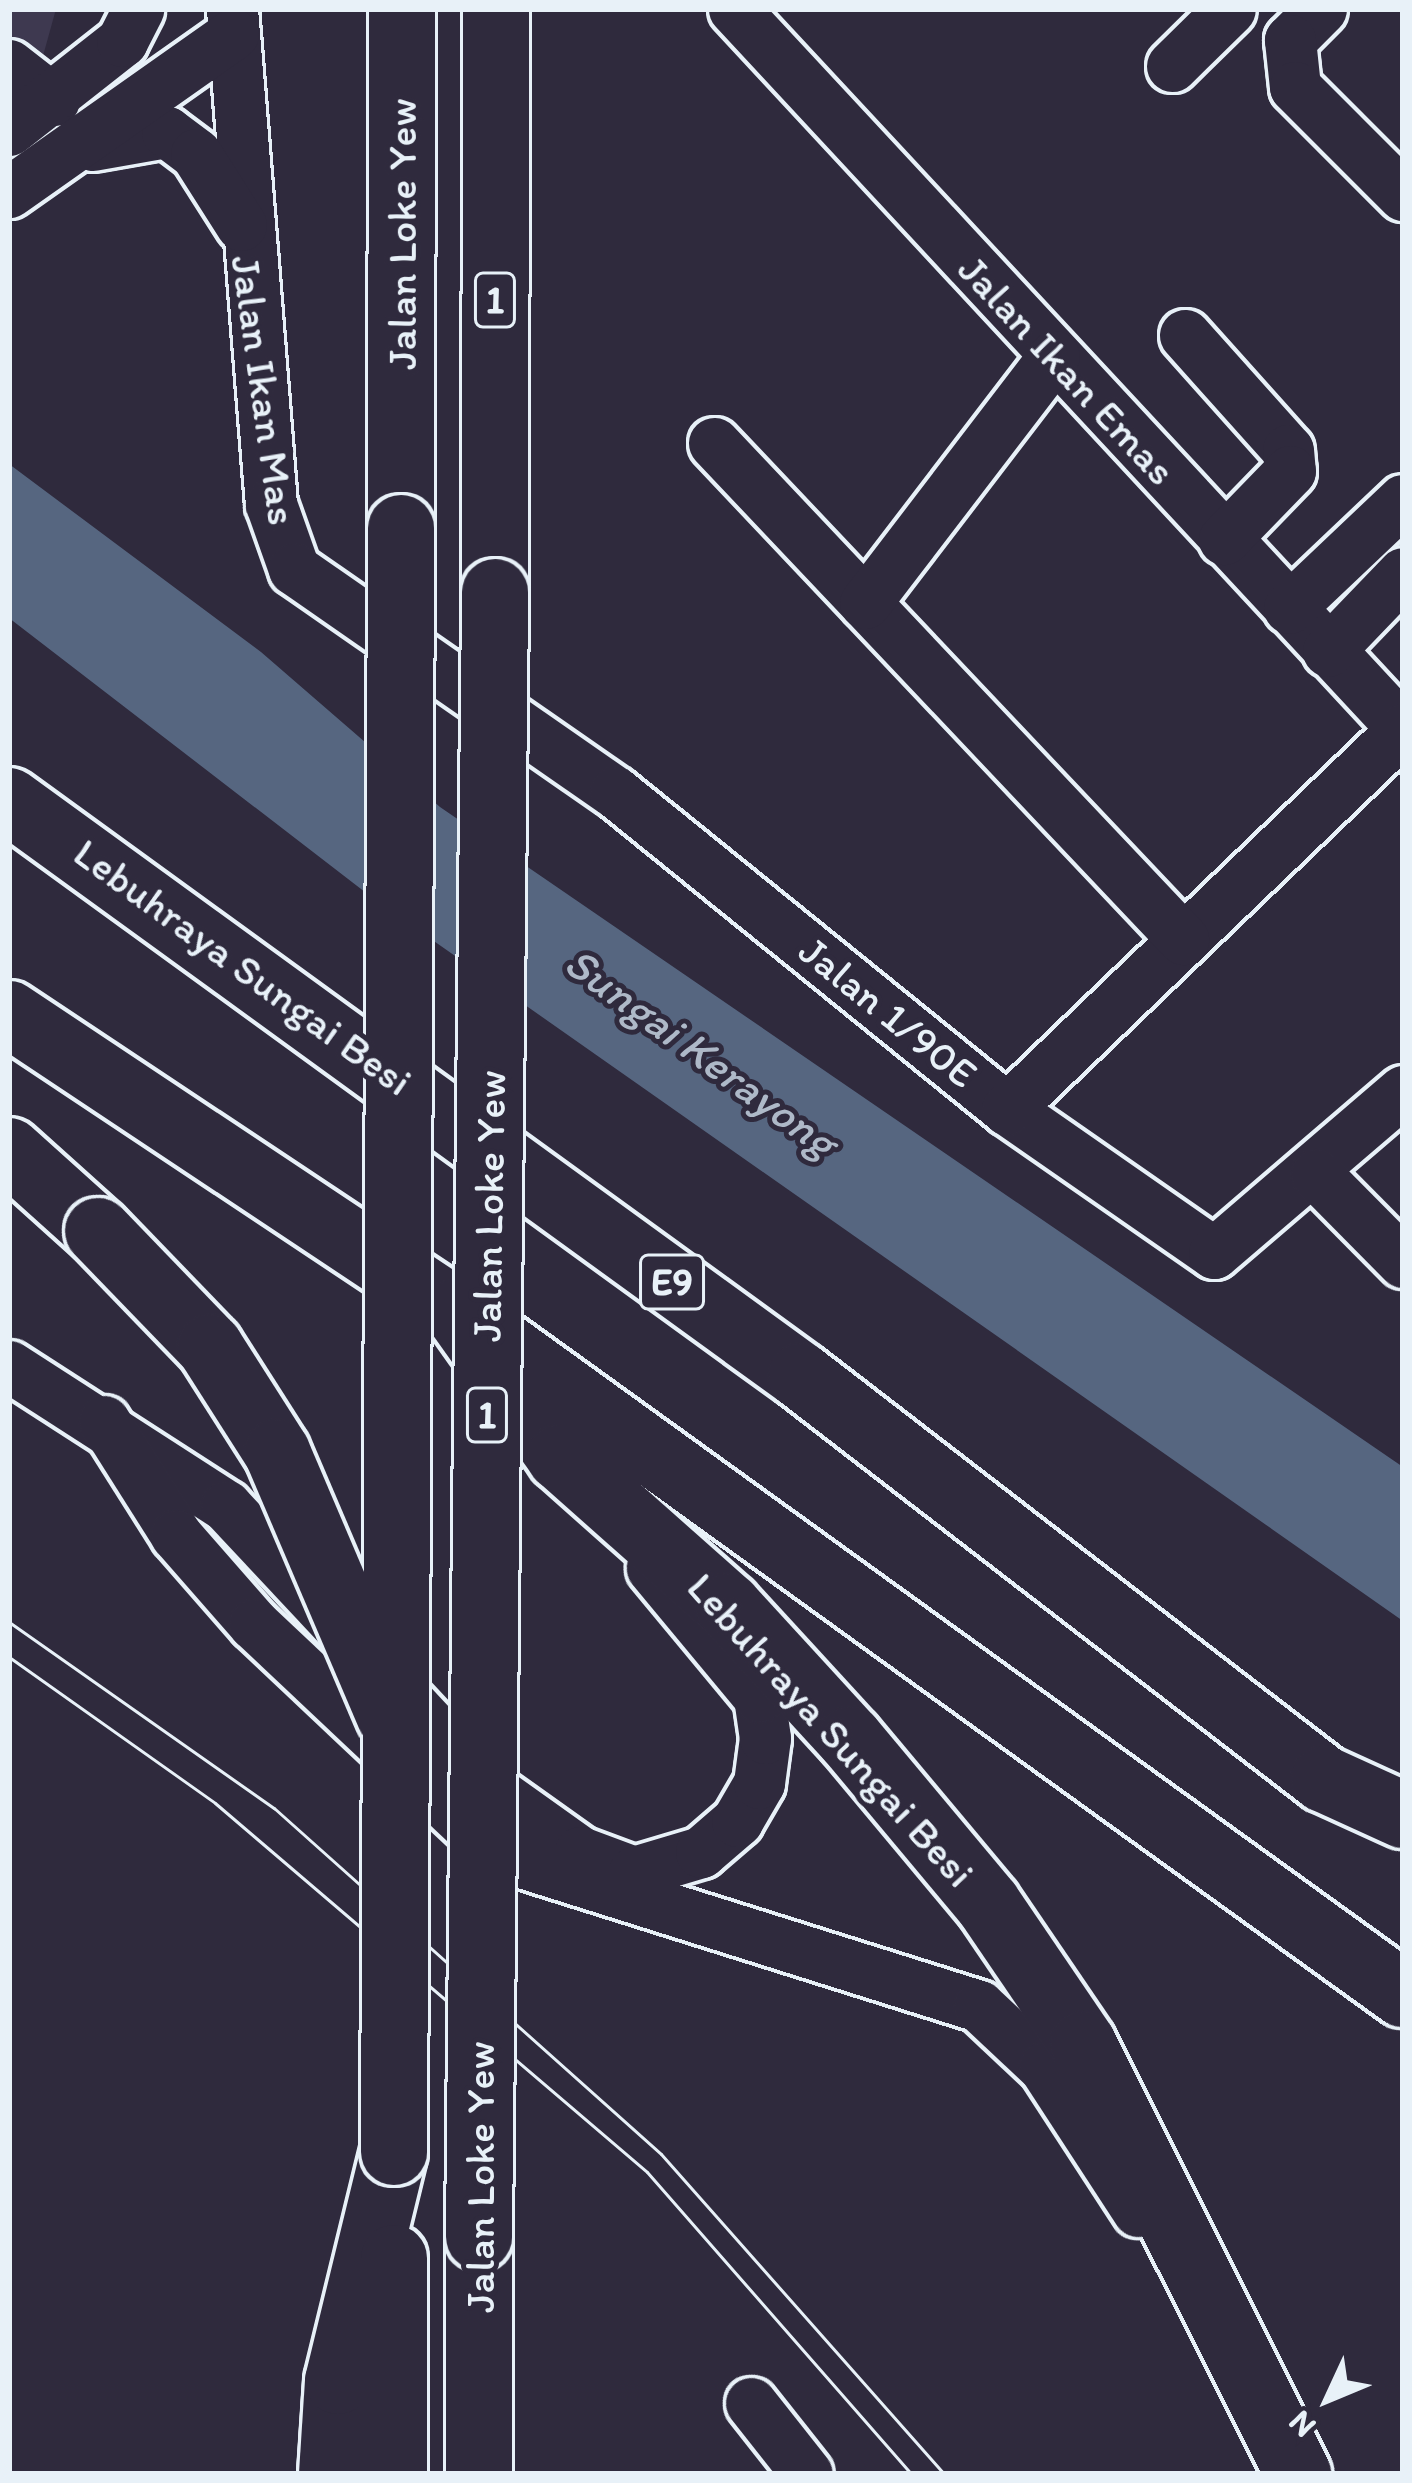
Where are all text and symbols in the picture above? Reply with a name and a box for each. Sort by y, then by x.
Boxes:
street label: Jalan Loke Yew [377,98,427,370]
street label: Jalan Ikan Emas [948,245,1186,495]
street label: Jalan Ikan Mas [220,253,308,527]
road number: 1 [471,267,519,333]
street label: Lebuhraya Sungai Besi [64,827,422,1107]
street label: Jalan 1/90E [789,925,987,1099]
water label: Sungai Kerayong [554,935,848,1169]
street label: Jalan Loke Yew [461,1069,517,1343]
road number: E9 [639,1249,705,1315]
road number: 1 [463,1382,511,1448]
street label: Lebuhraya Sungai Besi [676,1562,986,1898]
street label: Jalan Loke Yew [455,2041,505,2313]
north arrow [1268,2339,1388,2459]
text: N [1280,2403,1324,2446]

